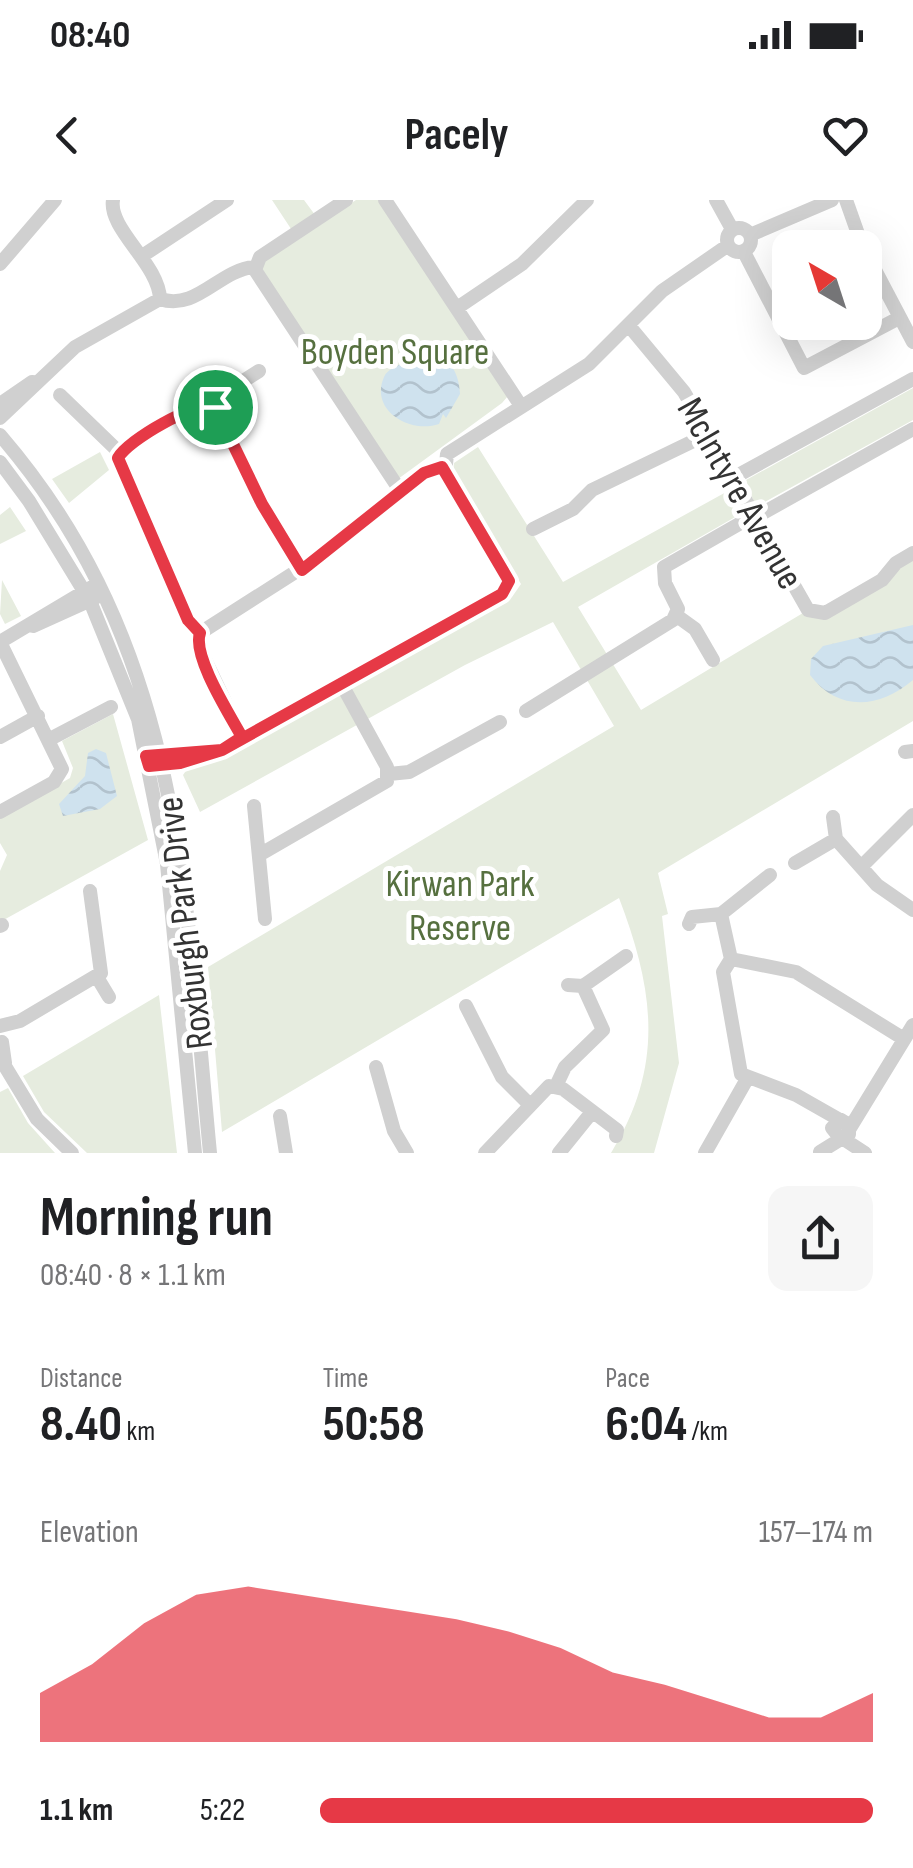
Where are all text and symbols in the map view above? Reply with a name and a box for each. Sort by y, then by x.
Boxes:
text: 08:40 [50,13,130,58]
icon: back [40,108,95,163]
text: Pacely [404,108,509,163]
icon: heart [818,108,873,163]
north arrow [772,230,882,340]
map controls [772,230,882,340]
park label: Boyden Square [301,330,489,375]
pin [173,365,258,450]
icon: arrive [188,380,243,435]
street label: McIntyre Avenue [667,390,812,597]
street label: Roxburgh Park Drive [148,794,223,1052]
park label: Kirwan Park Reserve [385,862,535,951]
text: Morning run [40,1185,273,1252]
button: share [768,1186,873,1291]
text: 08:40 · 8 × 1.1 km [40,1256,226,1295]
text: Distance [40,1362,123,1395]
text: Time [323,1362,368,1395]
text: Pace [605,1362,650,1395]
text: 8.40 [40,1395,122,1455]
text: 50:58 [323,1395,425,1455]
text: 6:04 [605,1395,687,1455]
text: km [122,1415,155,1448]
text: /km [687,1415,728,1448]
text: Elevation [40,1513,139,1552]
text: 157–174 m [759,1513,873,1552]
text: 1.1 km [40,1791,113,1830]
text: 5:22 [200,1791,245,1830]

